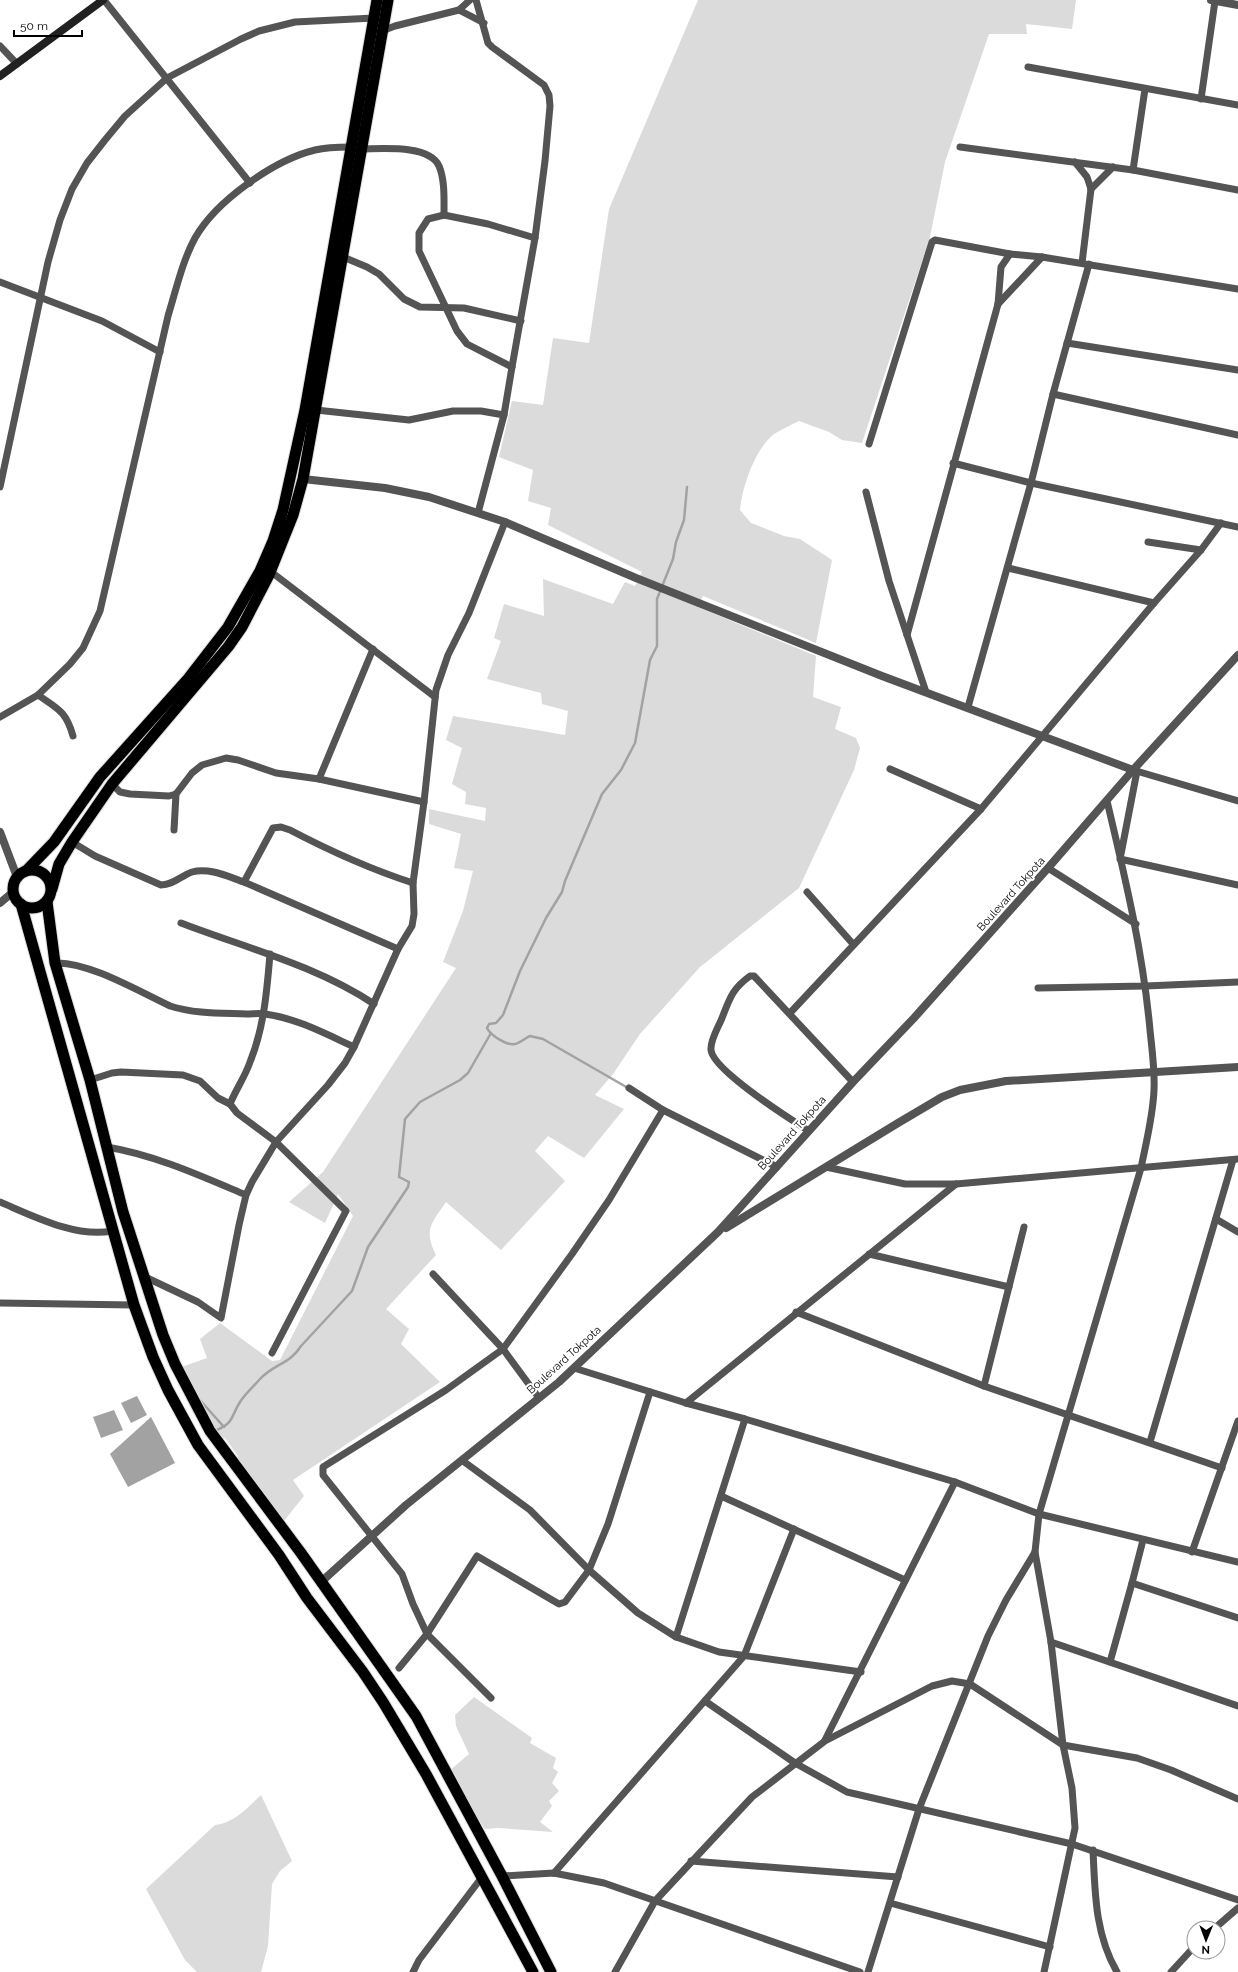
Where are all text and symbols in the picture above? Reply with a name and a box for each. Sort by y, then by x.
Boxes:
scale bar [14,12,82,38]
text: 50 m [20,19,48,33]
street label: Boulevard Tokpota [974,854,1048,934]
street label: Boulevard Tokpota [755,1093,829,1173]
street label: Boulevard Tokpota [524,1323,604,1397]
north arrow [1186,1920,1226,1960]
text: N [1202,1943,1210,1956]

